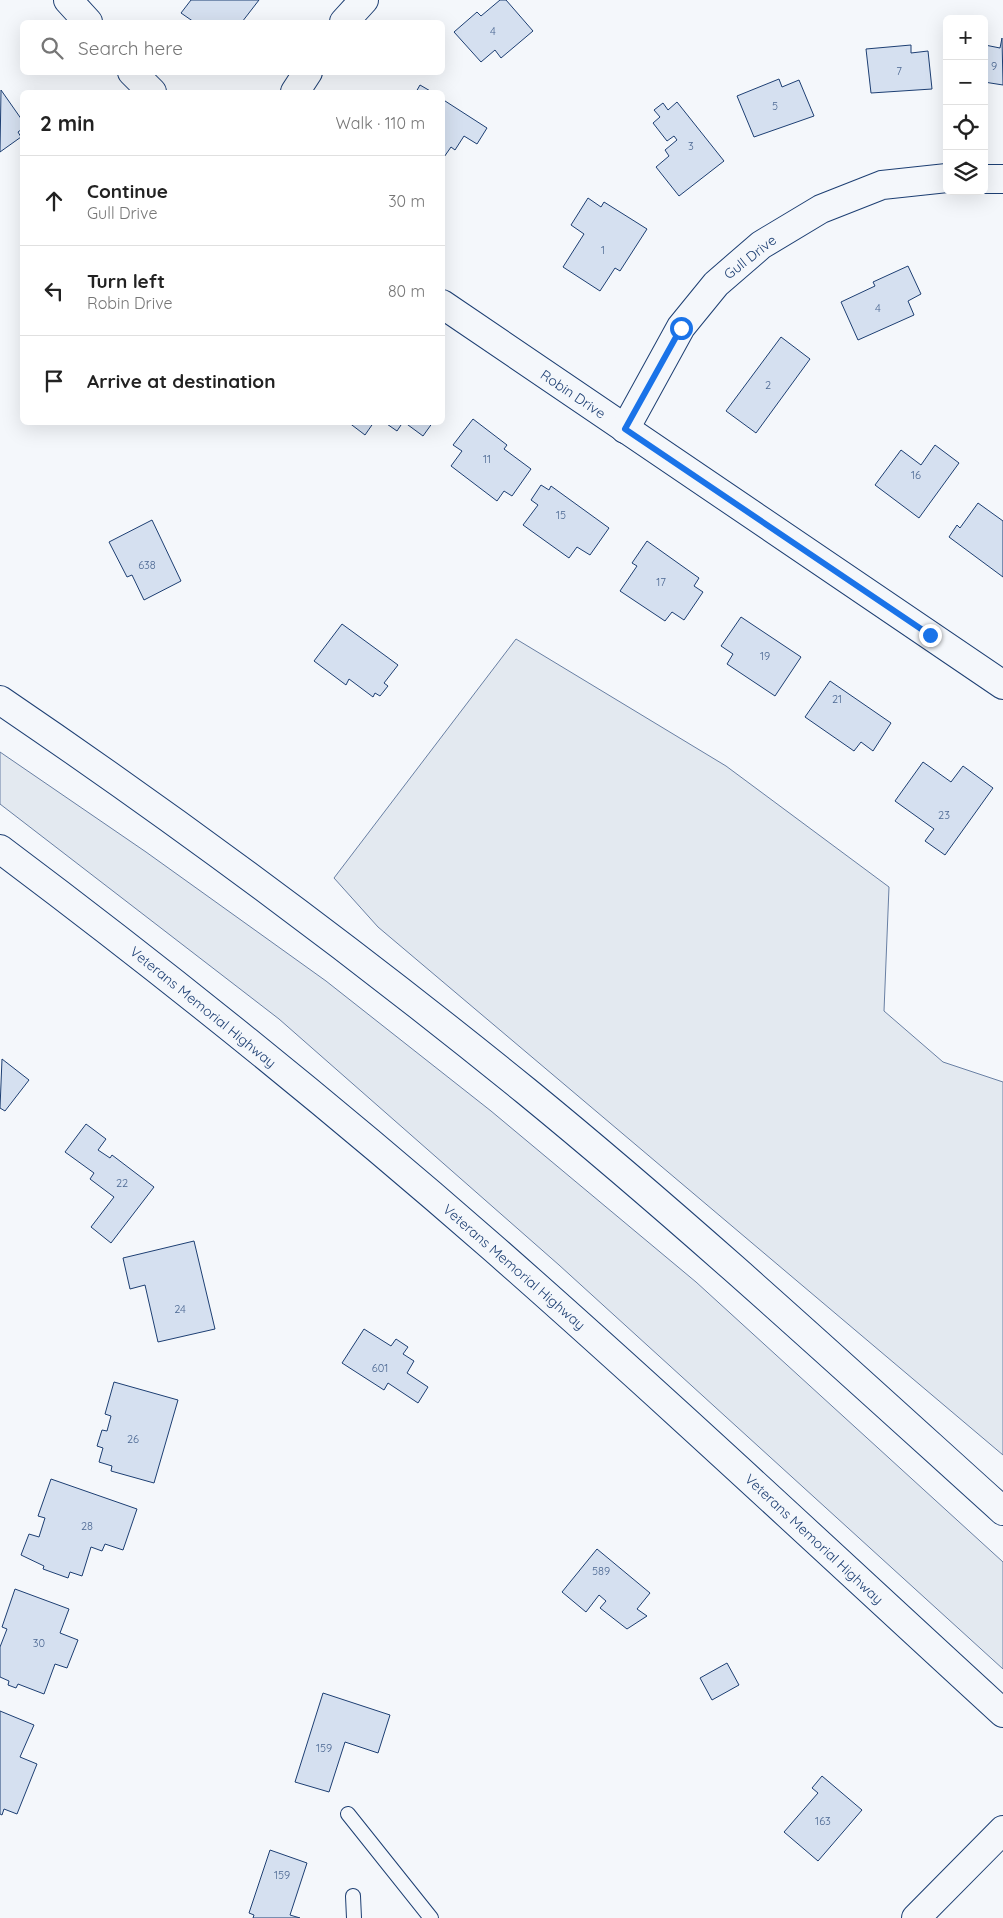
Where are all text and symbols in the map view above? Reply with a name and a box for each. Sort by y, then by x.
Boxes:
map controls [943,15,988,195]
button: + [943,15,988,60]
search box [20,20,445,75]
house number: 4 [490,24,496,38]
icon: search [38,34,66,62]
text: Search here [78,36,183,60]
house number: 9 [991,59,997,73]
button: − [943,60,988,105]
house number: 7 [896,64,902,78]
house number: 5 [772,99,778,113]
button: locate [943,105,988,150]
text: 2 min [40,110,95,136]
text: Walk · 110 m [336,113,425,133]
house number: 3 [688,139,694,153]
button: layers [943,150,988,195]
text: Continue [87,179,168,203]
icon: ahead [40,187,68,215]
text: 30 m [388,191,425,211]
text: Gull Drive [87,203,157,223]
street label: Gull Drive [720,231,780,283]
house number: 1 [601,243,605,257]
text: Turn left [87,269,165,293]
icon: left [40,277,68,305]
text: 80 m [388,281,425,301]
text: Robin Drive [87,293,173,313]
house number: 4 [875,301,881,315]
route start [670,317,693,340]
street label: Robin Drive [537,366,609,422]
icon: arrive [40,367,68,395]
text: Arrive at destination [87,369,276,393]
house number: 2 [765,378,771,392]
house number: 11 [483,452,491,466]
house number: 16 [911,468,921,482]
house number: 15 [556,508,566,522]
house number: 638 [138,558,156,572]
house number: 17 [656,575,666,589]
route end [919,624,942,647]
house number: 19 [760,649,770,663]
house number: 21 [832,692,842,706]
house number: 23 [938,808,950,822]
street label: Veterans Memorial Highway [126,942,280,1072]
house number: 22 [116,1176,128,1190]
street label: Veterans Memorial Highway [439,1200,589,1334]
house number: 24 [174,1302,186,1316]
house number: 601 [372,1361,388,1375]
house number: 26 [127,1432,139,1446]
street label: Veterans Memorial Highway [741,1470,887,1608]
house number: 28 [81,1519,93,1533]
house number: 589 [592,1564,610,1578]
house number: 30 [33,1636,45,1650]
house number: 159 [316,1741,332,1755]
house number: 163 [815,1814,831,1828]
house number: 159 [274,1868,290,1882]

